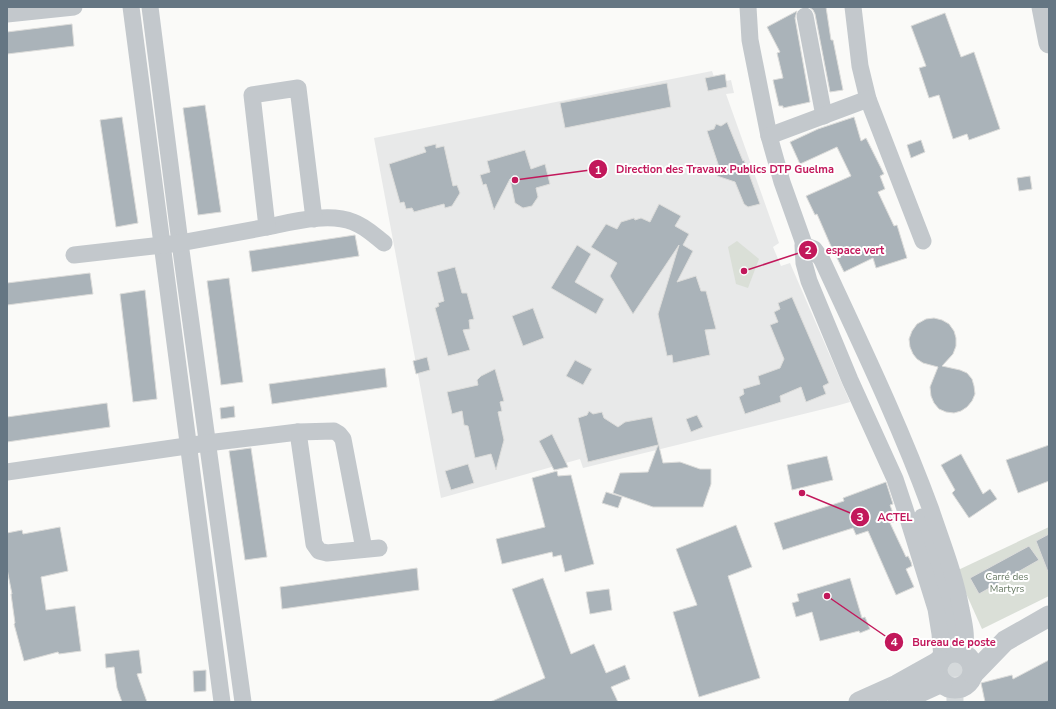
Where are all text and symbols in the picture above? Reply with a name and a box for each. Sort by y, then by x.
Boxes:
callout: Direction des Travaux Publics DTP Guelma [588,158,842,181]
text: 1 [594,162,602,178]
text: Direction des Travaux Publics DTP Guelma [616,162,834,177]
callout: espace vert [798,239,892,262]
text: 2 [804,242,812,258]
text: espace vert [826,243,885,258]
callout: ACTEL [850,506,920,529]
text: 3 [856,509,864,525]
text: ACTEL [878,510,912,525]
park label: Carré des Martyrs [986,570,1029,596]
callout: Bureau de poste [884,631,1004,654]
text: 4 [890,634,898,650]
text: Bureau de poste [912,635,996,650]

